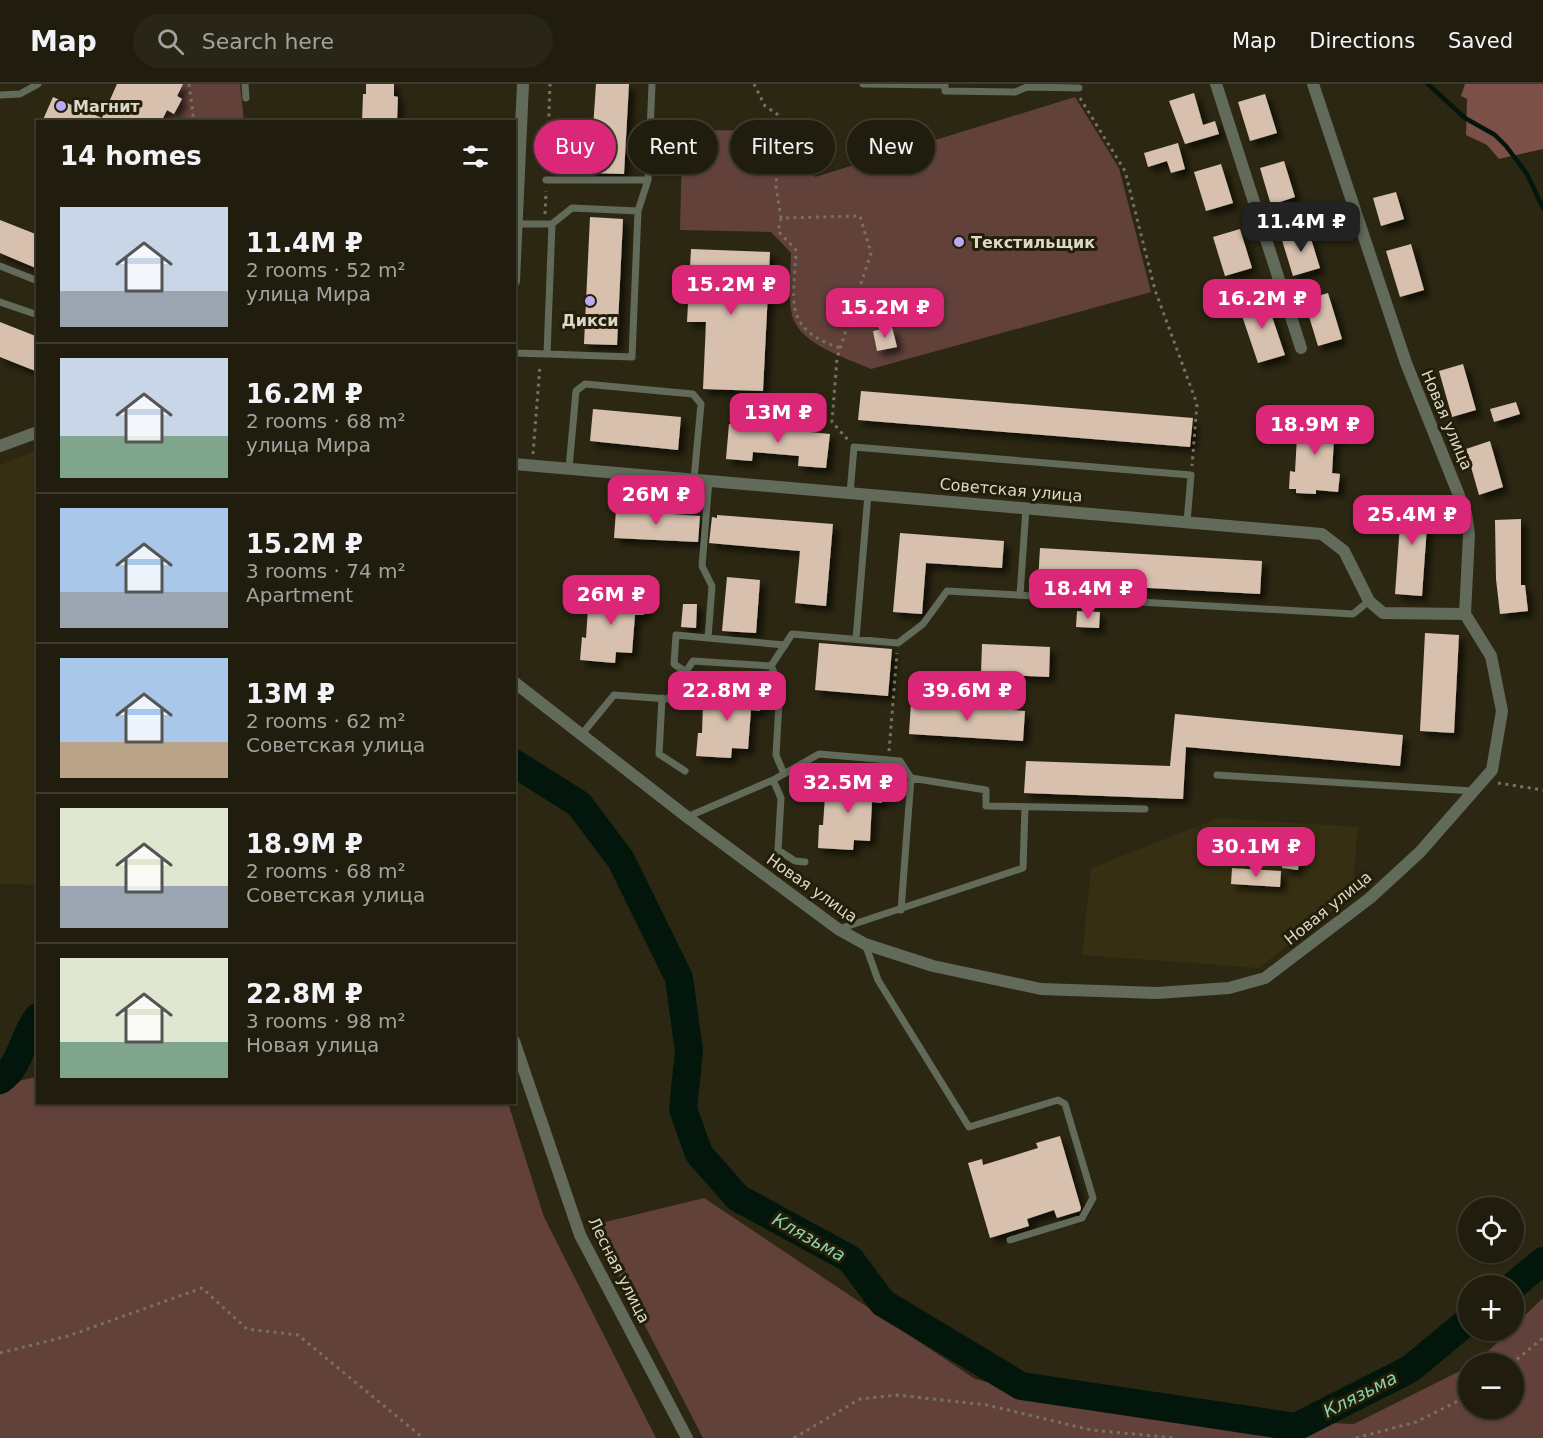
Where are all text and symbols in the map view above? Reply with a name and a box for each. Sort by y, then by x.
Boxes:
search box [133,14,553,68]
text: Map [30,25,97,58]
icon: search [154,25,187,58]
text: Search here [202,29,334,54]
text: Map [1232,29,1276,53]
text: Directions [1309,29,1415,53]
text: Saved [1448,29,1513,53]
place label: Магнит [73,97,140,116]
marker: Магнит [54,99,68,113]
chip: Buy [534,120,616,174]
chip: Rent [628,120,718,174]
chip: Filters [730,120,835,174]
chip: New [847,120,935,174]
icon: filters [459,140,492,173]
text: 14 homes [60,141,202,171]
pin: 11.4M ₽ [1246,202,1356,253]
text: 11.4M ₽ [1256,209,1346,233]
text: 11.4M ₽ [246,228,363,258]
icon: home [108,231,180,303]
place label: Текстильщик [971,233,1095,252]
marker: Текстильщик [952,235,966,249]
text: 2 rooms · 52 m² [246,258,406,282]
pin: 15.2M ₽ [676,265,786,316]
text: 15.2M ₽ [686,272,776,296]
pin: 16.2M ₽ [1207,279,1317,330]
text: улица Мира [246,282,371,306]
text: 16.2M ₽ [1217,286,1307,310]
pin: 15.2M ₽ [830,288,940,339]
marker: Дикси [583,294,597,308]
text: 15.2M ₽ [840,295,930,319]
place label: Дикси [561,311,619,330]
street label: Новая улица [1417,367,1477,473]
text: 16.2M ₽ [246,379,363,409]
icon: home [108,382,180,454]
pin: 13M ₽ [736,393,820,444]
text: 13M ₽ [744,400,812,424]
pin: 18.9M ₽ [1260,405,1370,456]
text: 2 rooms · 68 m² [246,409,406,433]
text: 18.9M ₽ [1270,412,1360,436]
text: улица Мира [246,433,371,457]
street label: Советская улица [939,474,1083,506]
pin: 26M ₽ [614,475,698,526]
text: 26M ₽ [622,482,690,506]
pin: 25.4M ₽ [1357,495,1467,546]
text: 25.4M ₽ [1367,502,1457,526]
text: 15.2M ₽ [246,529,363,559]
icon: home [108,532,180,604]
text: 3 rooms · 74 m² [246,559,406,583]
pin: 18.4M ₽ [1033,569,1143,620]
pin: 26M ₽ [569,575,653,626]
text: 18.4M ₽ [1043,576,1133,600]
text: 26M ₽ [577,582,645,606]
text: Apartment [246,583,353,607]
pin: 22.8M ₽ [672,671,782,722]
pin: 39.6M ₽ [912,671,1022,722]
text: 22.8M ₽ [682,678,772,702]
text: 39.6M ₽ [922,678,1012,702]
text: 13M ₽ [246,679,335,709]
icon: home [108,682,180,754]
text: 2 rooms · 62 m² [246,709,406,733]
text: Советская улица [246,733,425,757]
pin: 32.5M ₽ [793,763,903,814]
text: 32.5M ₽ [803,770,893,794]
pin: 30.1M ₽ [1201,827,1311,878]
text: 18.9M ₽ [246,829,363,859]
icon: home [108,832,180,904]
text: 30.1M ₽ [1211,834,1301,858]
street label: Новая улица [763,850,861,926]
text: 2 rooms · 68 m² [246,859,406,883]
street label: Новая улица [1281,867,1375,949]
text: Советская улица [246,883,425,907]
text: 22.8M ₽ [246,979,363,1009]
icon: home [108,982,180,1054]
text: 3 rooms · 98 m² [246,1009,406,1033]
text: Новая улица [246,1033,379,1057]
map controls [1458,1197,1524,1419]
button: locate [1458,1197,1524,1263]
water label: Клязьма [769,1208,849,1266]
street label: Лесная улица [584,1214,654,1326]
button: + [1458,1275,1524,1341]
button: − [1458,1353,1524,1419]
water label: Клязьма [1320,1367,1400,1421]

